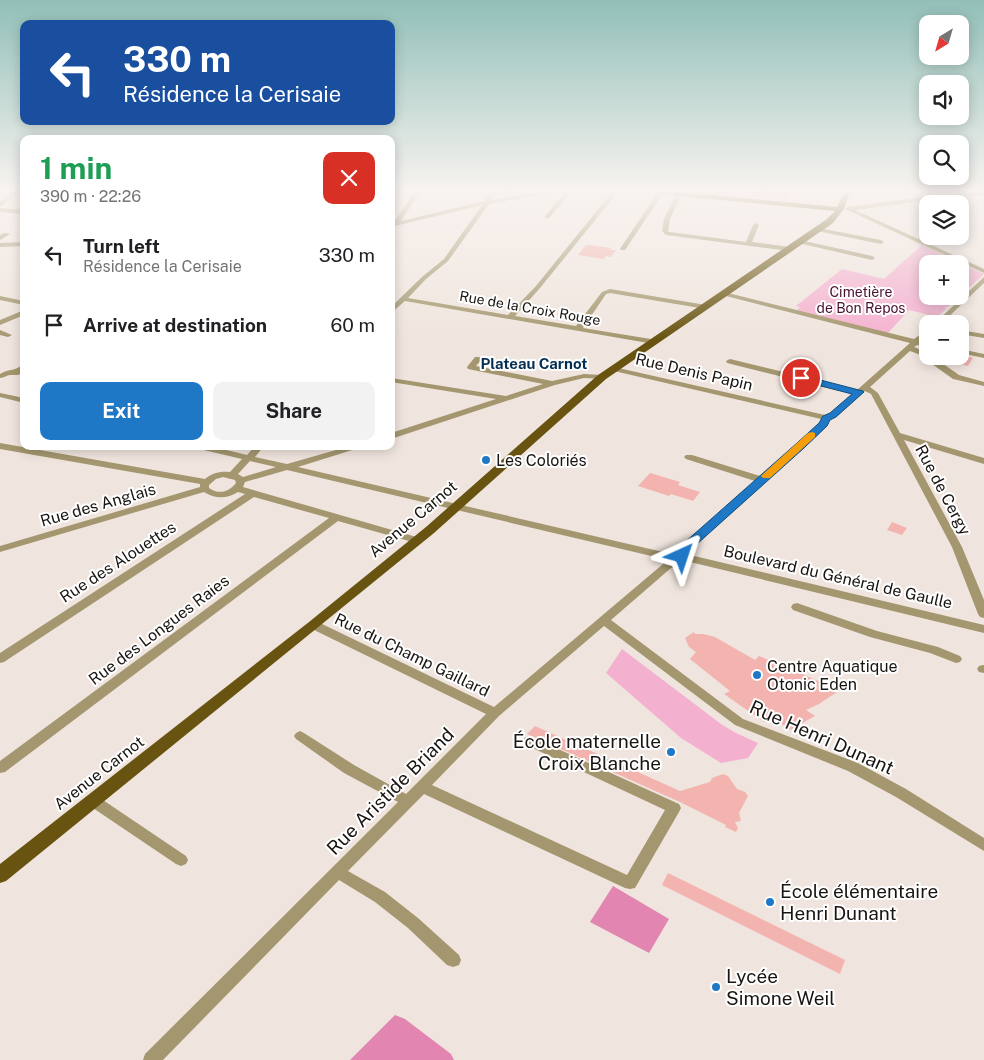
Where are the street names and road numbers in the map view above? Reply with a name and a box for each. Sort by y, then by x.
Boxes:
street label: Rue de la Croix Rouge [458,288,602,328]
street label: Rue Denis Papin [633,349,755,395]
street label: Rue de Cergy [911,442,975,539]
street label: Avenue Carnot [365,477,461,561]
street label: Rue des Anglais [38,479,158,531]
street label: Rue des Alouettes [56,517,180,607]
street label: Boulevard du Général de Gaulle [722,541,954,613]
street label: Rue des Longues Raies [85,571,233,689]
street label: Rue du Champ Gaillard [331,609,493,701]
street label: Rue Henri Dunant [746,695,898,779]
street label: Rue Aristide Briand [322,723,458,859]
street label: Avenue Carnot [50,732,148,814]

